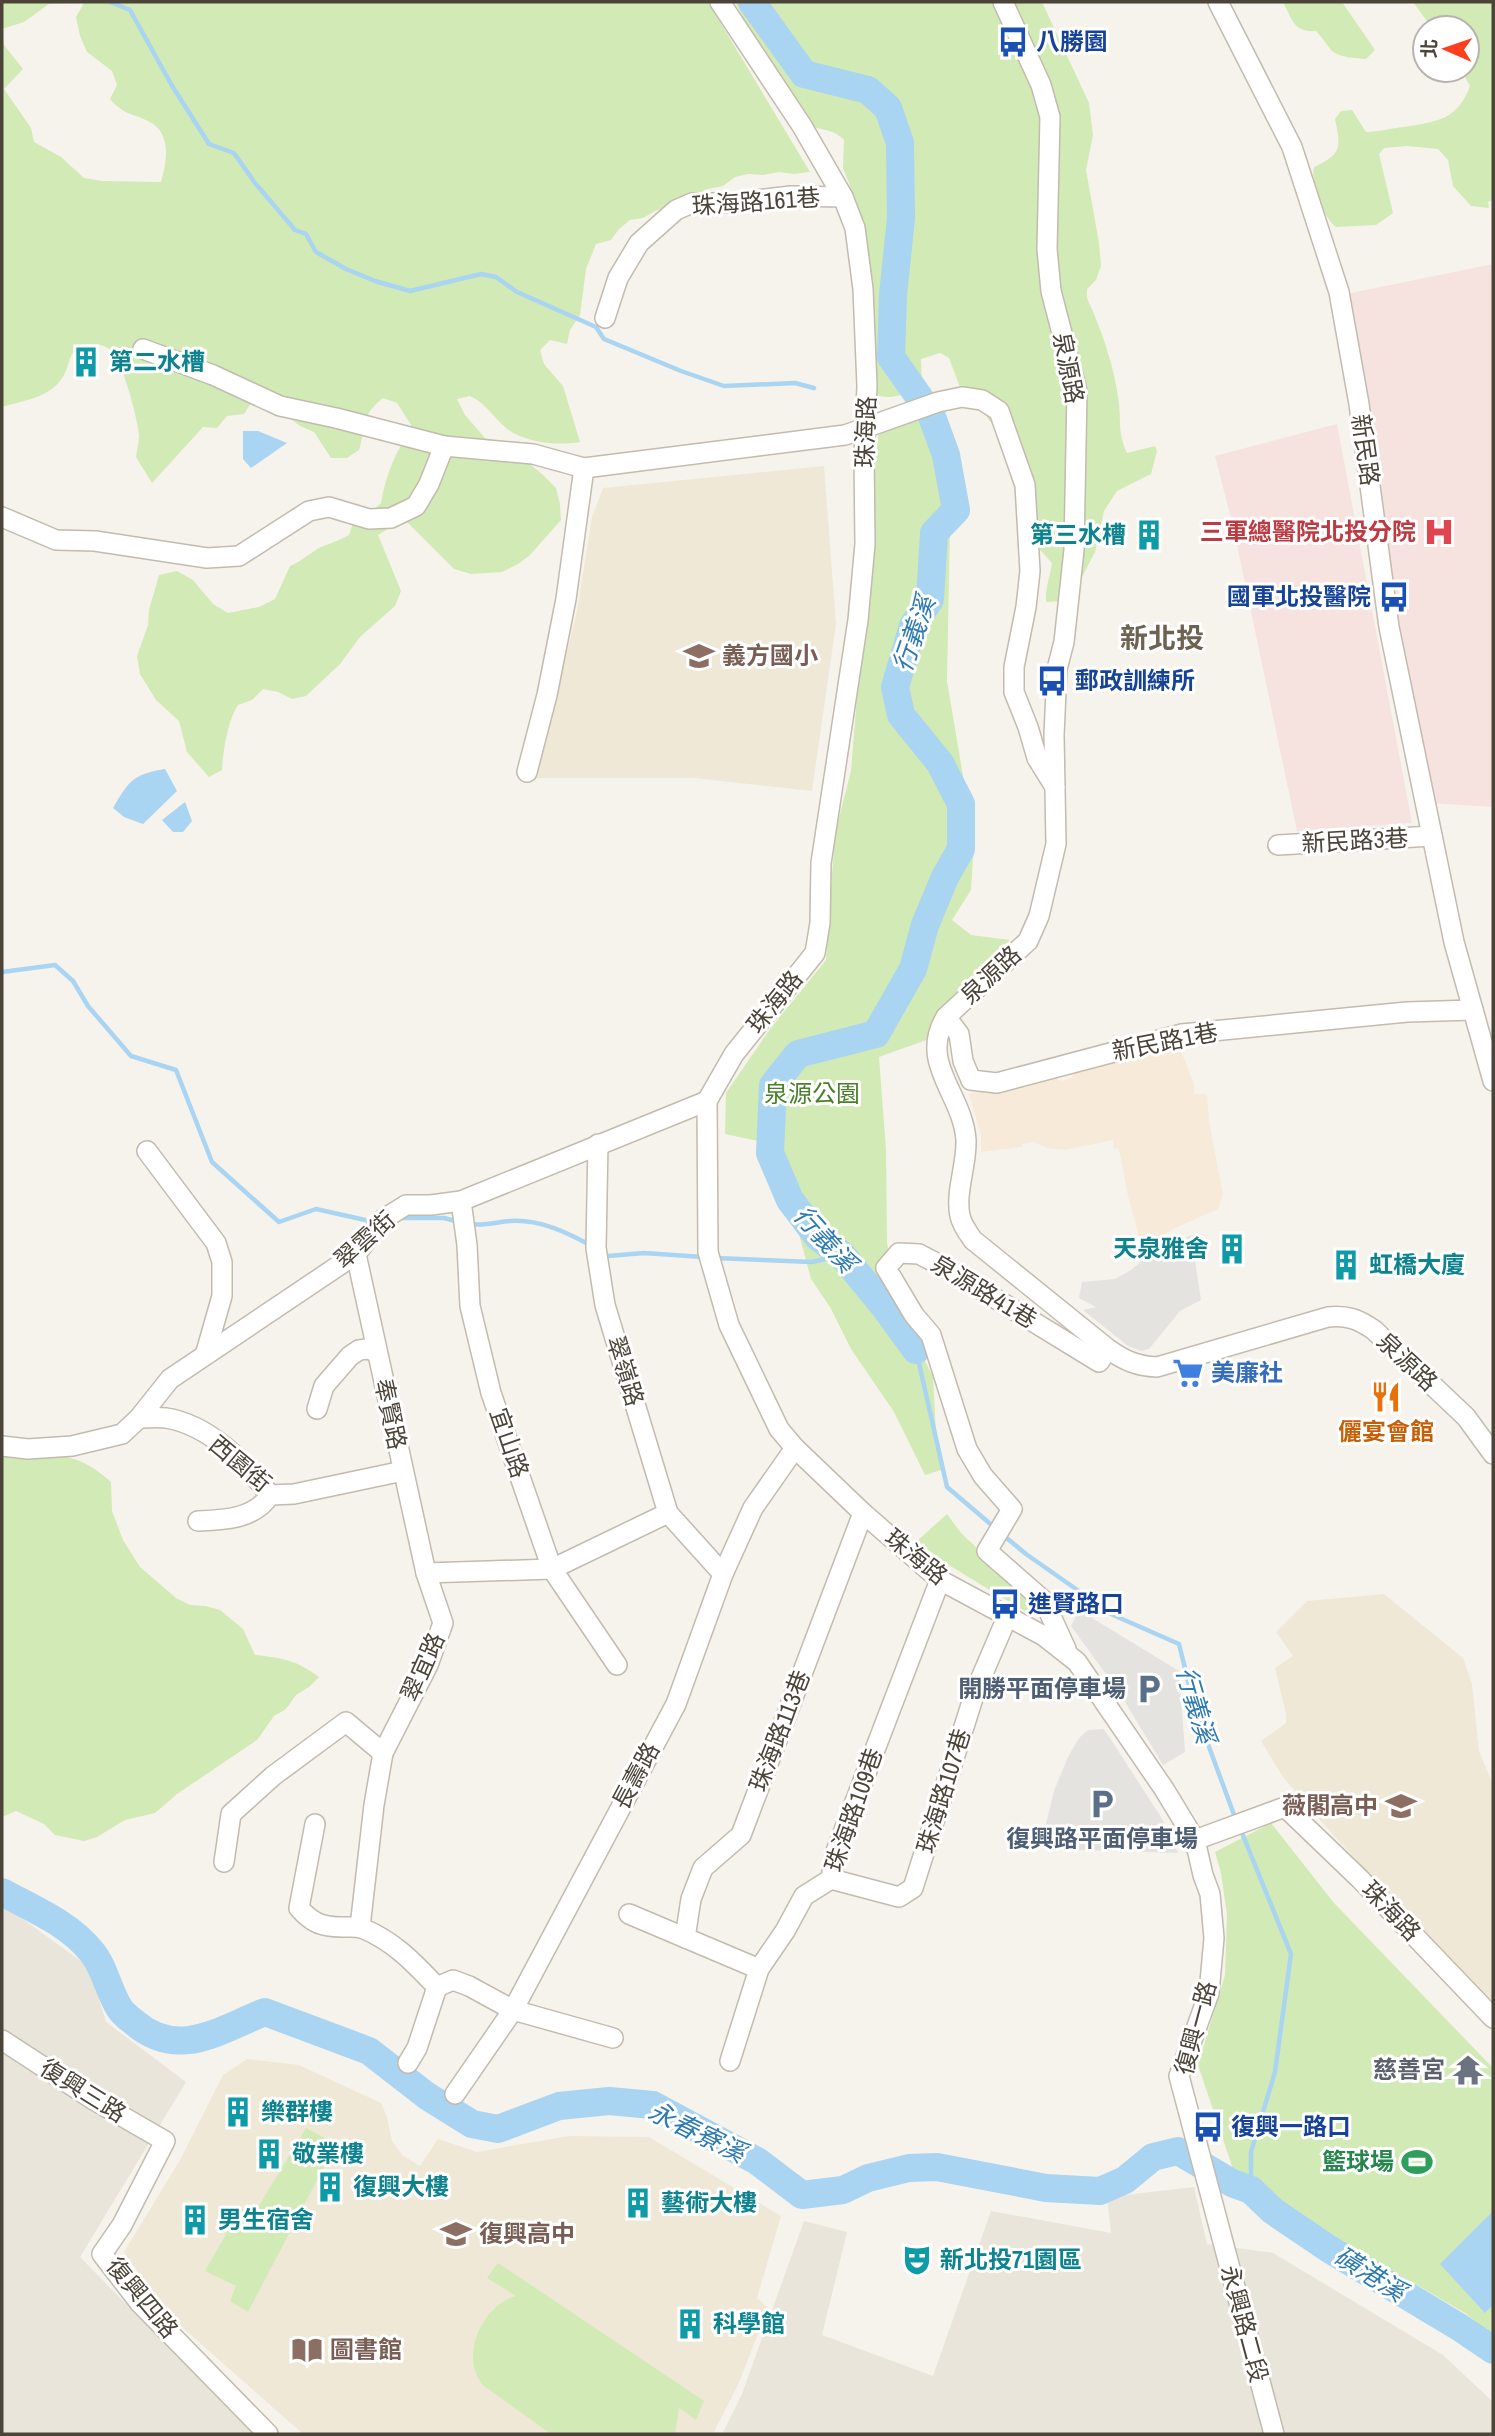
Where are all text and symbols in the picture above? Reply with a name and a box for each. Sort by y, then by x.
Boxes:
north arrow [1411,14,1481,84]
bus stop icon: 八勝園 [996,25,1030,59]
place label: 八勝園 [1036,25,1108,57]
text: 北 [1416,38,1442,58]
street label: 珠海路161巷 [691,181,821,221]
street label: 泉源路 [1046,329,1092,406]
building icon: 第二水槽 [69,345,103,379]
place label: 第二水槽 [109,345,205,377]
street label: 珠海路 [848,395,882,469]
street label: 新民路 [1345,412,1387,488]
place label: 三軍總醫院北投分院 [1200,515,1416,547]
hospital icon: 三軍總醫院北投分院 [1422,515,1456,549]
place label: 第三水槽 [1030,518,1126,550]
building icon: 第三水槽 [1132,518,1166,552]
place label: 國軍北投醫院 [1227,580,1371,612]
bus stop icon: 國軍北投醫院 [1377,580,1411,614]
water label: 行義溪 [884,587,944,676]
district label: 新北投 [1120,619,1204,657]
school or university icon: 義方國小 [682,639,716,673]
place label: 義方國小 [722,639,818,671]
bus stop icon: 郵政訓練所 [1035,664,1069,698]
place label: 郵政訓練所 [1075,664,1195,696]
street label: 新民路3巷 [1301,821,1409,859]
street label: 泉源路 [953,938,1028,1011]
street label: 珠海路 [739,963,809,1039]
street label: 新民路1巷 [1109,1015,1220,1067]
park label: 泉源公園 [764,1077,860,1109]
water label: 行義溪 [786,1198,867,1282]
street label: 翠雲街 [327,1203,402,1275]
place label: 天泉雅舍 [1113,1232,1209,1264]
building icon: 天泉雅舍 [1215,1232,1249,1266]
street label: 泉源路41巷 [926,1247,1043,1335]
building icon: 虹橋大廈 [1329,1248,1363,1282]
place label: 虹橋大廈 [1369,1248,1465,1280]
street label: 泉源路 [1370,1325,1445,1398]
street label: 翠嶺路 [600,1332,652,1410]
supermarket icon: 美廉社 [1171,1356,1205,1390]
place label: 美廉社 [1211,1356,1283,1388]
street label: 奉賢路 [368,1375,414,1452]
restaurant icon: 儷宴會館 [1369,1380,1403,1414]
street label: 宜山路 [483,1403,537,1482]
place label: 儷宴會館 [1338,1415,1434,1447]
street label: 西園街 [203,1428,279,1499]
street label: 珠海路 [879,1521,955,1591]
bus stop icon: 進賢路口 [988,1587,1022,1621]
place label: 進賢路口 [1028,1587,1124,1619]
street label: 翠宜路 [393,1627,451,1706]
water label: 行義溪 [1169,1663,1225,1751]
street label: 珠海路113巷 [741,1665,817,1796]
place label: 開勝平面停車場 [958,1672,1126,1704]
parking icon: 開勝平面停車場 [1132,1672,1166,1706]
street label: 珠海路107巷 [909,1724,977,1857]
street label: 長壽路 [604,1736,666,1815]
street label: 珠海路109巷 [817,1744,889,1876]
parking icon: 復興路平面停車場 [1085,1787,1119,1821]
place label: 薇閣高中 [1282,1789,1378,1821]
school or university icon: 薇閣高中 [1384,1789,1418,1823]
place label: 復興路平面停車場 [1006,1822,1198,1854]
street label: 珠海路 [1355,1873,1428,1947]
street label: 復興一路 [1167,1977,1223,2078]
street label: 復興三路 [34,2051,133,2129]
place label: 慈善宮 [1373,2053,1445,2085]
temple icon: 慈善宮 [1451,2053,1485,2087]
water label: 永春寮溪 [643,2093,755,2172]
building icon: 樂群樓 [221,2095,255,2129]
place label: 樂群樓 [261,2095,333,2127]
bus stop icon: 復興一路口 [1191,2110,1225,2144]
place label: 復興一路口 [1231,2110,1351,2142]
building icon: 敬業樓 [252,2137,286,2171]
place label: 敬業樓 [292,2137,364,2169]
place label: 籃球場 [1322,2145,1394,2177]
sports icon: 籃球場 [1400,2145,1434,2179]
building icon: 復興大樓 [313,2170,347,2204]
place label: 復興大樓 [353,2170,449,2202]
building icon: 藝術大樓 [621,2186,655,2220]
place label: 藝術大樓 [661,2186,757,2218]
building icon: 男生宿舍 [178,2203,212,2237]
place label: 男生宿舍 [218,2203,314,2235]
school or university icon: 復興高中 [439,2217,473,2251]
place label: 復興高中 [479,2217,575,2249]
water label: 磺港溪 [1328,2238,1416,2311]
theatre icon: 新北投71園區 [900,2243,934,2277]
place label: 新北投71園區 [940,2243,1082,2275]
street label: 復興四路 [100,2250,186,2344]
street label: 永興路二段 [1214,2262,1276,2386]
building icon: 科學館 [673,2307,707,2341]
place label: 科學館 [713,2307,785,2339]
library icon: 圖書館 [290,2333,324,2367]
place label: 圖書館 [330,2333,402,2365]

